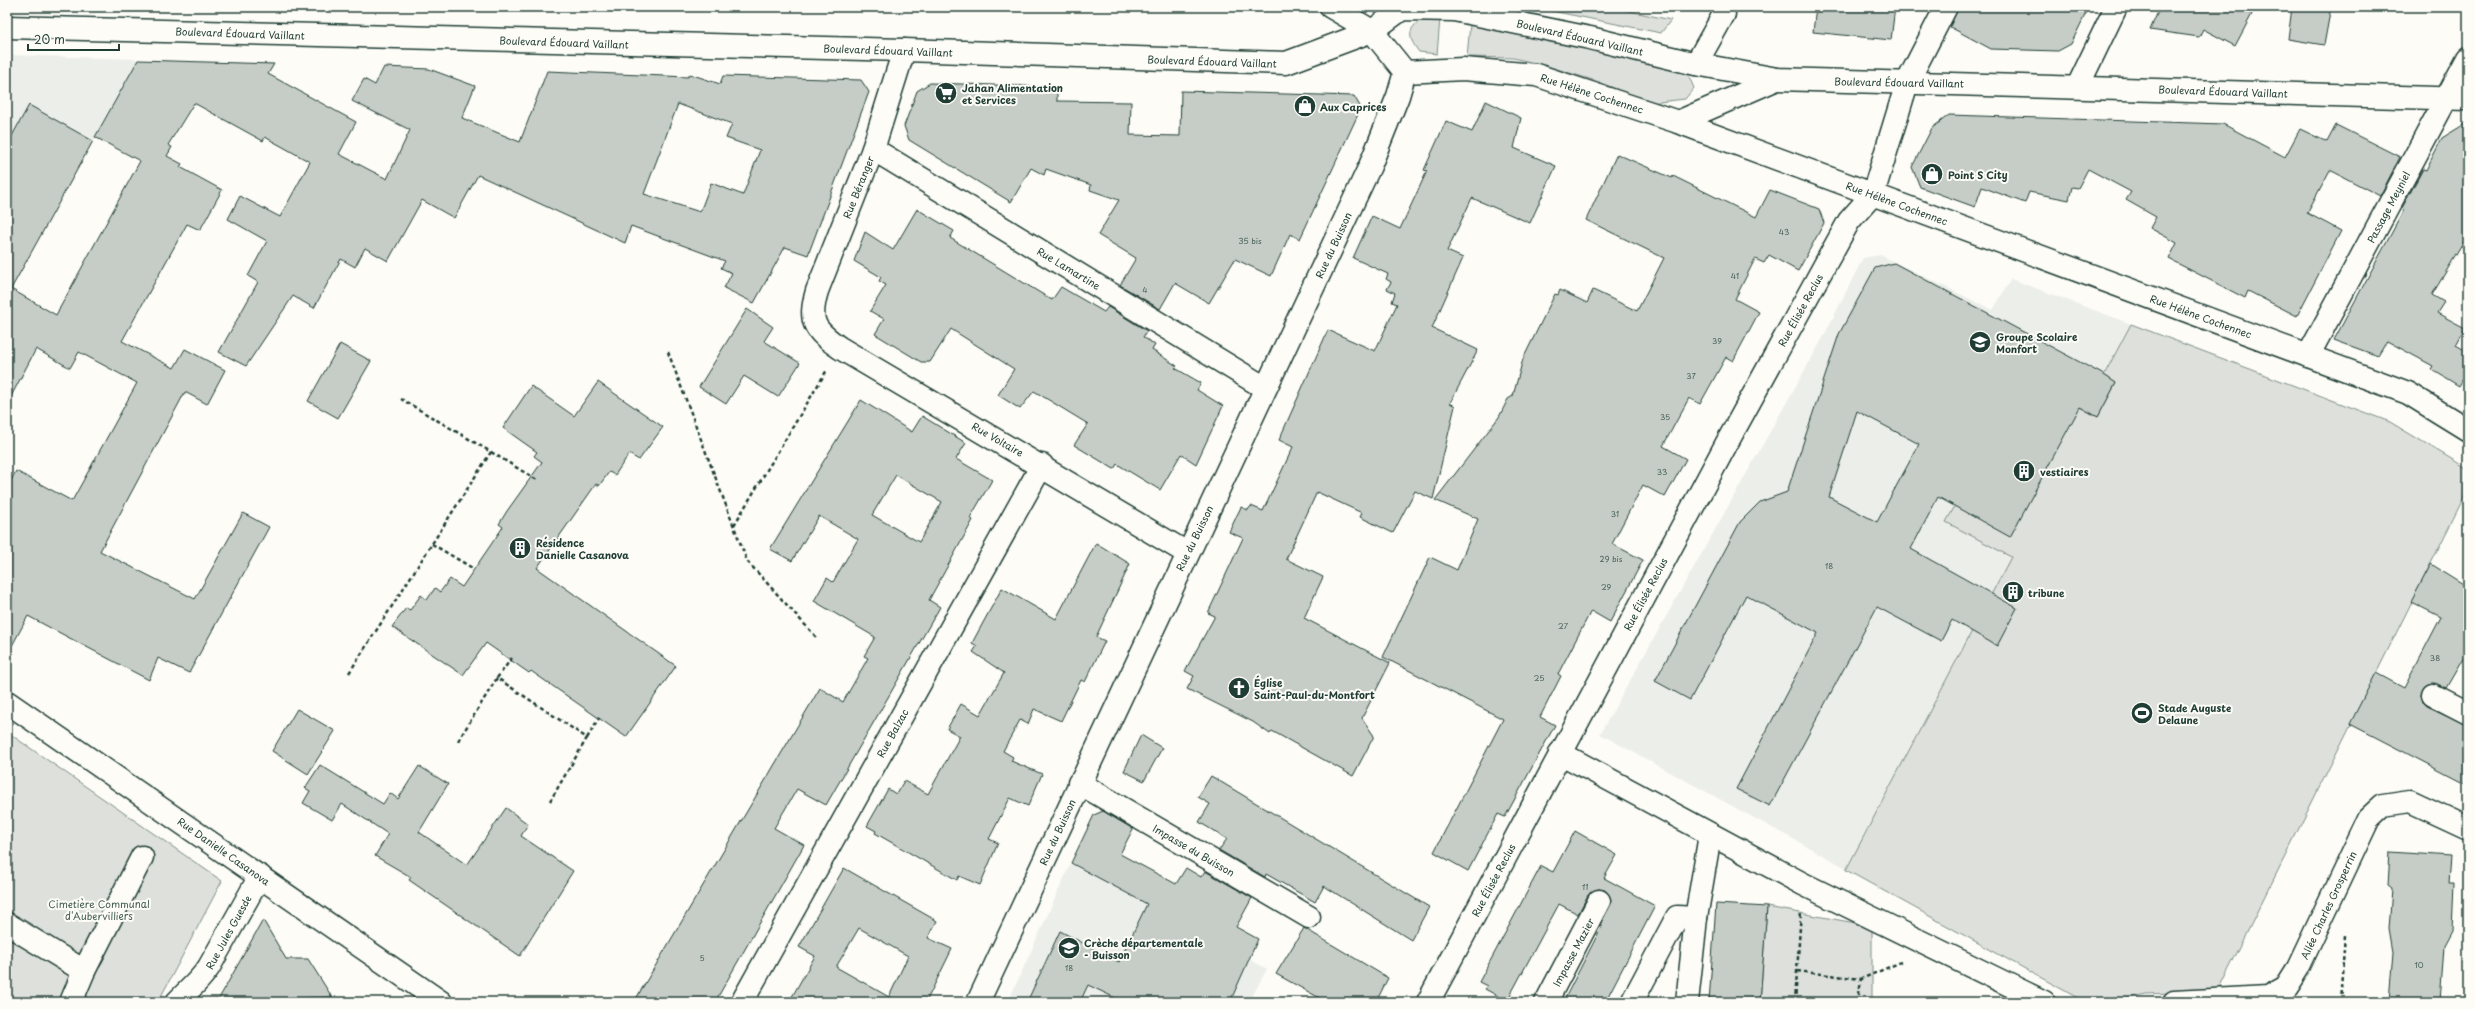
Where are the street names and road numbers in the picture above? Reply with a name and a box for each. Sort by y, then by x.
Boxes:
street label: Boulevard Édouard Vaillant [1515,15,1645,59]
street label: Boulevard Édouard Vaillant [175,23,305,43]
street label: Boulevard Édouard Vaillant [499,32,629,52]
street label: Boulevard Édouard Vaillant [823,40,953,60]
street label: Boulevard Édouard Vaillant [1147,51,1277,71]
street label: Rue Hélène Cochennec [1539,69,1645,117]
street label: Boulevard Édouard Vaillant [1834,73,1964,91]
street label: Boulevard Édouard Vaillant [2158,81,2288,101]
street label: Rue Béranger [839,153,878,221]
street label: Passage Meyniel [2363,168,2414,246]
street label: Rue Hélène Cochennec [1844,178,1950,228]
street label: Rue du Buisson [1311,209,1355,281]
street label: Rue Lamartine [1034,243,1104,293]
street label: Rue Élisée Reclus [1774,271,1826,349]
street label: Rue Hélène Cochennec [2148,291,2254,341]
street label: Rue Voltaire [969,418,1027,460]
street label: Rue du Buisson [1172,503,1216,573]
street label: Rue Élisée Reclus [1619,554,1671,633]
street label: Rue Balzac [872,706,912,760]
street label: Rue du Buisson [1035,796,1079,868]
street label: Rue Danielle Casanova [175,813,274,889]
street label: Impasse du Buisson [1150,820,1238,880]
street label: Rue Élisée Reclus [1467,840,1519,919]
street label: Allée Charles Grosperrin [2296,848,2360,962]
street label: Rue Jules Guesde [201,892,255,972]
street label: Impasse Mazier [1549,915,1598,989]

